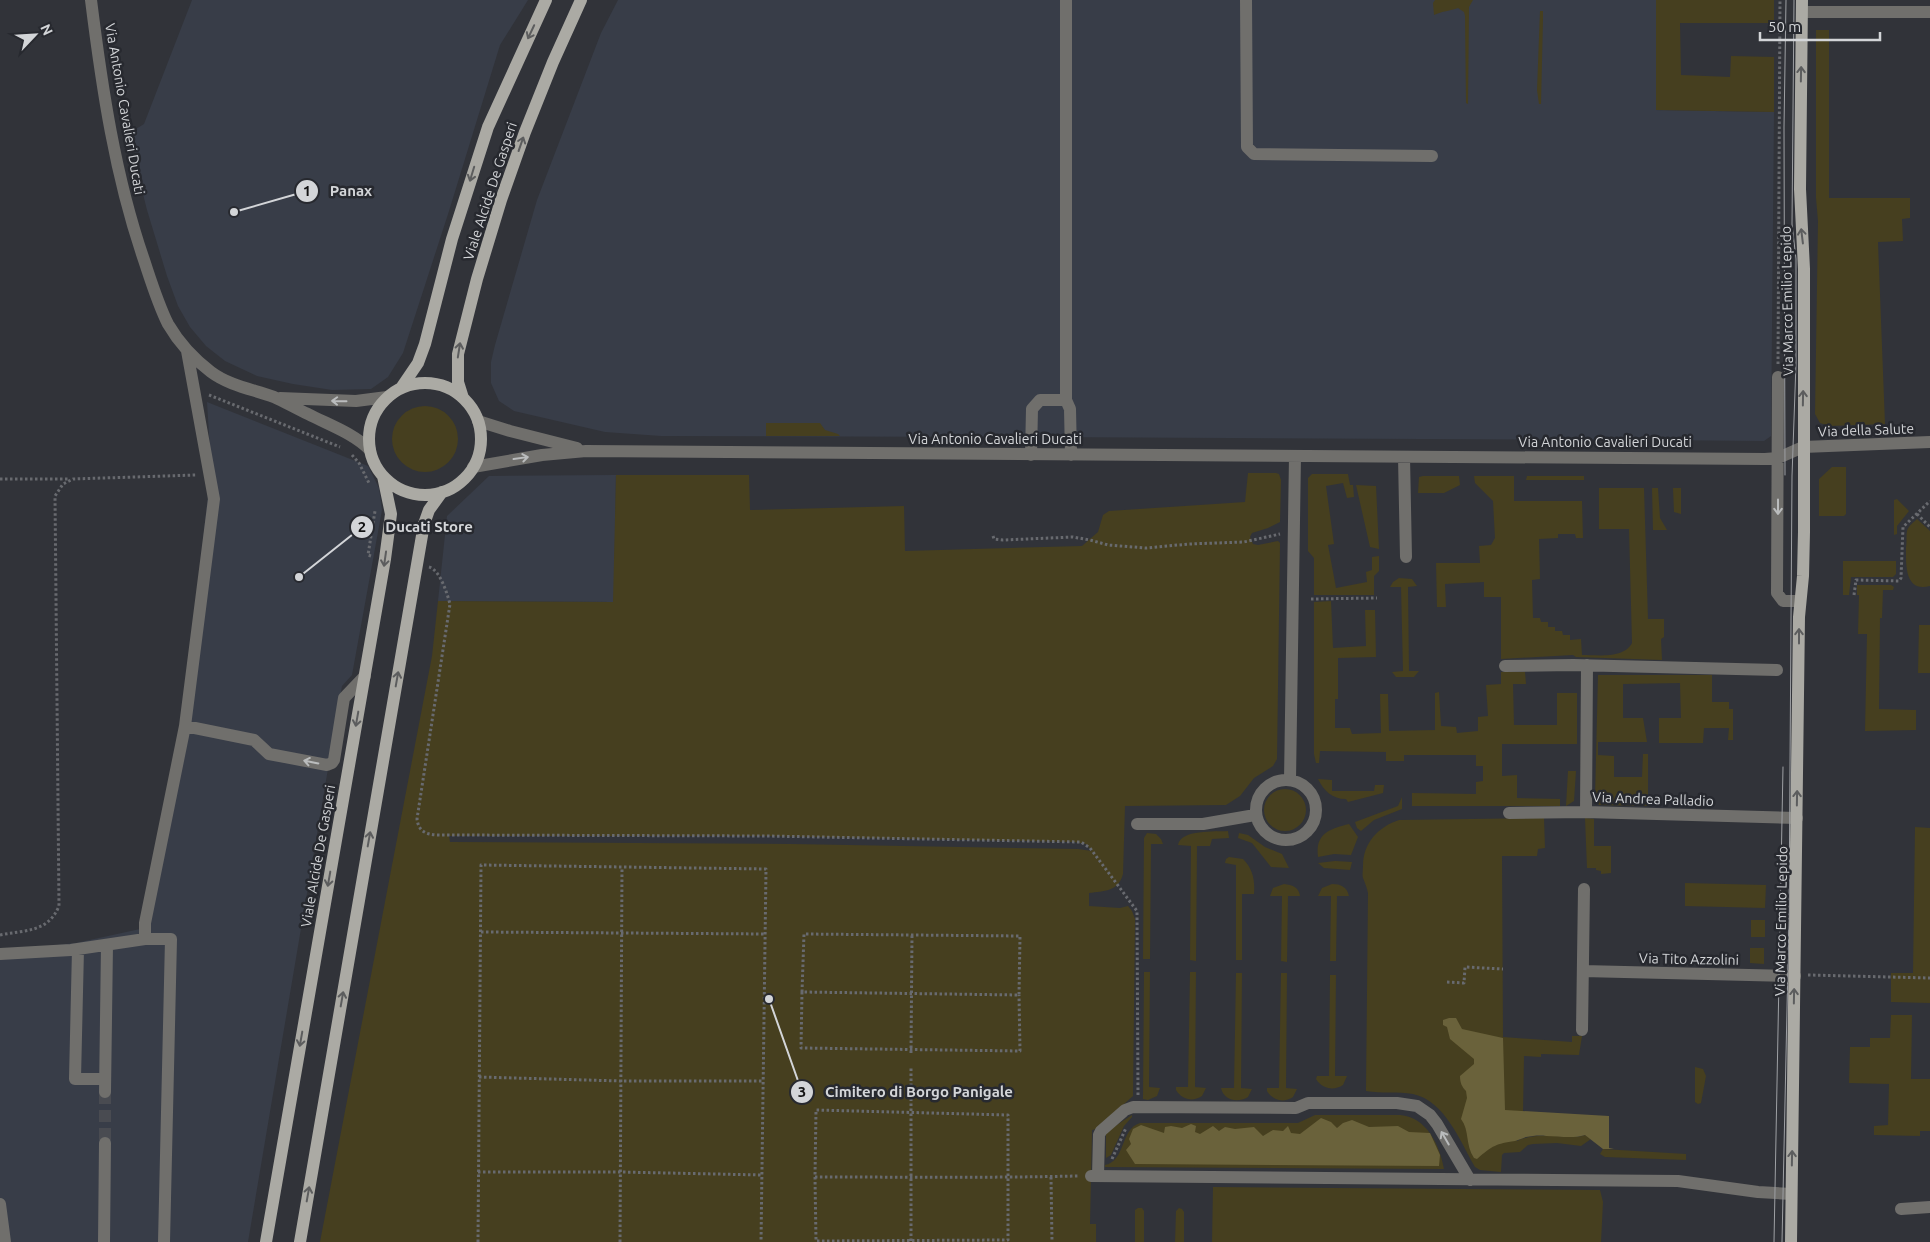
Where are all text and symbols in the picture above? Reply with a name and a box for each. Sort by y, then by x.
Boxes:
north arrow [10,10,60,60]
scale bar [1760,10,1880,42]
text: 50 m [1768,18,1801,35]
text: N [37,21,56,38]
street label: Via Antonio Cavalieri Ducati [102,22,148,196]
one-way arrow [526,24,535,39]
one-way arrow [1796,66,1806,82]
street label: Viale Alcide De Gasperi [460,120,520,262]
one-way arrow [517,137,526,152]
one-way arrow [467,166,477,182]
callout: Panax [295,176,382,206]
text: 1 [303,182,311,199]
text: Panax [330,182,372,199]
street label: Via Marco Emilio Lepido [1778,226,1796,376]
one-way arrow [1797,228,1807,244]
one-way arrow [454,342,464,358]
one-way arrow [1799,391,1808,407]
one-way arrow [331,396,347,405]
street label: Via della Salute [1818,420,1914,440]
street label: Via Antonio Cavalieri Ducati [908,431,1082,447]
street label: Via Antonio Cavalieri Ducati [1518,434,1692,450]
one-way arrow [513,453,529,463]
one-way arrow [1773,498,1783,515]
callout: Ducati Store [350,512,482,542]
text: 2 [358,518,366,535]
text: Ducati Store [385,518,473,535]
one-way arrow [379,550,389,566]
one-way arrow [1794,628,1804,644]
one-way arrow [393,672,403,688]
one-way arrow [352,710,362,726]
one-way arrow [303,757,319,766]
street label: Viale Alcide De Gasperi [298,784,338,928]
street label: Via Andrea Palladio [1592,789,1714,809]
one-way arrow [1792,791,1802,807]
one-way arrow [365,832,375,848]
street label: Via Marco Emilio Lepido [1772,846,1790,996]
one-way arrow [324,870,334,886]
street label: Via Tito Azzolini [1639,950,1739,968]
one-way arrow [1790,988,1799,1004]
one-way arrow [337,992,347,1008]
one-way arrow [296,1030,306,1046]
callout: Cimitero di Borgo Panigale [790,1077,1023,1107]
text: 3 [798,1083,806,1100]
text: Cimitero di Borgo Panigale [825,1083,1013,1100]
one-way arrow [1440,1131,1450,1146]
one-way arrow [1787,1151,1797,1167]
one-way arrow [303,1186,313,1202]

